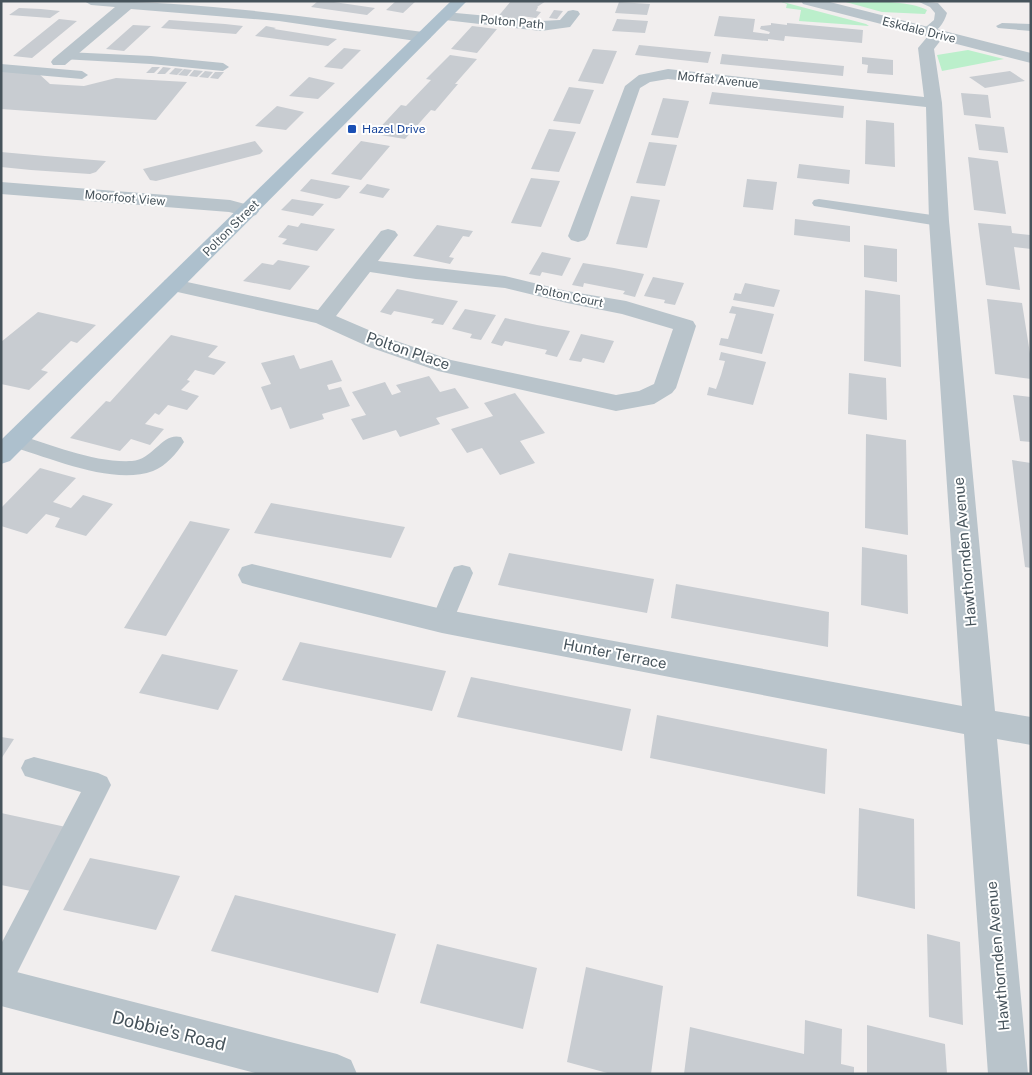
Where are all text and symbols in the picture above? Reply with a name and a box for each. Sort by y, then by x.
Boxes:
street label: Polton Path [479,12,545,32]
street label: Eskdale Drive [881,14,957,46]
street label: Moffat Avenue [677,69,759,91]
place label: Hazel Drive [362,122,426,136]
marker: Hazel Drive [346,123,358,135]
street label: Moorfoot View [84,187,167,209]
street label: Polton Street [200,197,262,259]
street label: Polton Court [533,282,605,310]
street label: Polton Place [364,328,452,373]
street label: Hawthornden Avenue [949,477,980,627]
street label: Hunter Terrace [562,635,668,672]
street label: Hawthornden Avenue [982,881,1013,1031]
street label: Dobbie's Road [110,1006,228,1055]

